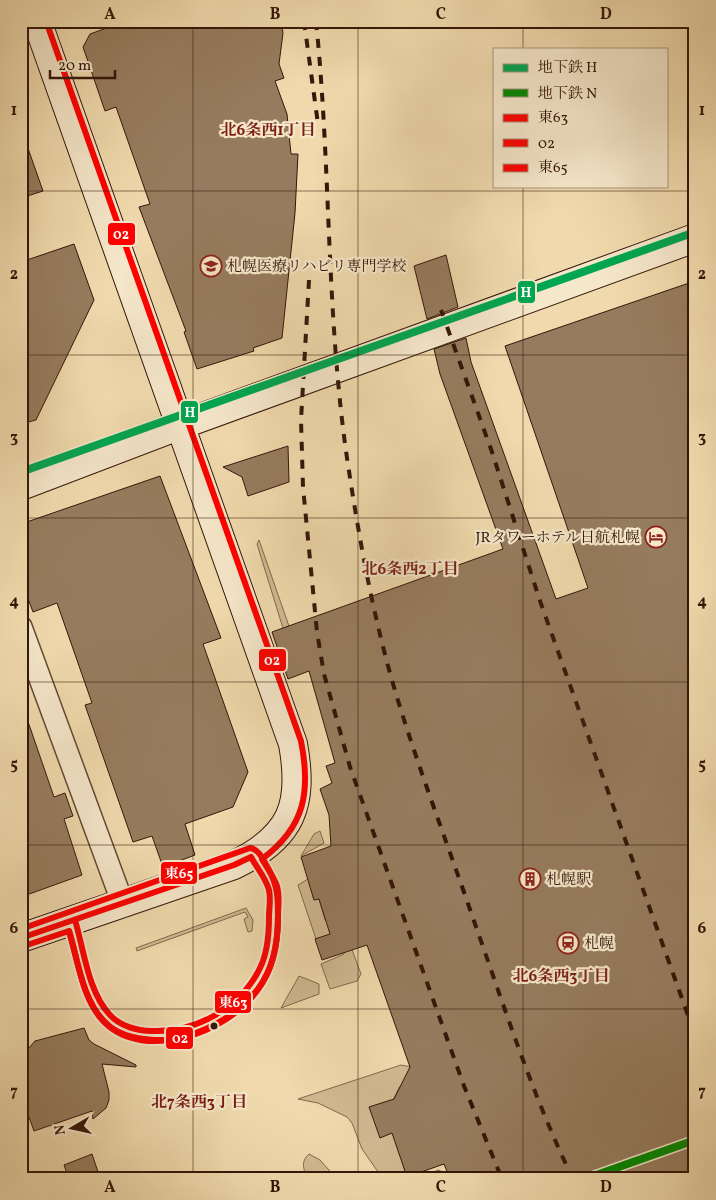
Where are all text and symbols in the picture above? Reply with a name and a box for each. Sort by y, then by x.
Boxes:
text: A [104,4,116,26]
text: B [270,4,281,26]
text: C [436,4,446,26]
text: D [600,4,612,26]
scale bar [50,48,115,80]
legend [493,48,668,188]
text: 20 m [58,56,91,77]
text: 地下鉄 H [538,58,597,79]
text: 地下鉄 N [538,84,597,105]
text: 1 [11,100,17,122]
text: 1 [699,100,705,122]
text: 東63 [538,108,568,129]
district label: 北6条西1丁目 [220,120,316,142]
text: 02 [538,134,555,155]
text: 東65 [538,158,568,179]
line badge: 02 [107,222,136,246]
text: 02 [113,226,129,245]
school or university icon: 札幌医療リハビリ専門学校 [199,254,223,278]
place label: 札幌医療リハビリ専門学校 [227,257,407,278]
text: 2 [10,264,18,286]
text: 2 [698,264,706,286]
line badge: H [517,280,536,304]
text: H [521,284,532,303]
line badge: H [180,400,199,424]
text: H [185,404,196,423]
text: 3 [10,427,18,449]
text: 3 [698,427,706,449]
hotel icon: JRタワーホテル日航札幌 [644,525,668,549]
place label: JRタワーホテル日航札幌 [476,528,640,549]
district label: 北6条西2丁目 [361,559,459,581]
text: 4 [9,591,19,613]
text: 4 [697,591,707,613]
line badge: 02 [258,648,287,672]
text: 02 [264,652,280,671]
text: 5 [10,754,18,776]
text: 5 [698,754,706,776]
line badge: 東65 [160,861,198,885]
text: 東65 [165,865,193,884]
building icon: 札幌駅 [518,867,542,891]
place label: 札幌駅 [546,870,591,891]
text: 6 [10,918,19,940]
text: 6 [698,918,707,940]
station icon: 札幌 [556,931,580,955]
place label: 札幌 [584,934,614,955]
district label: 北6条西3丁目 [513,966,609,988]
line badge: 東63 [214,990,252,1014]
text: 東63 [219,994,247,1013]
unlabelled marker [209,1021,219,1031]
line badge: 02 [165,1026,194,1050]
text: 02 [172,1030,188,1049]
text: 7 [10,1081,18,1103]
text: 7 [698,1081,706,1103]
district label: 北7条西3丁目 [151,1092,247,1114]
north arrow [48,1102,98,1152]
text: N [50,1123,71,1136]
text: A [104,1177,116,1199]
text: B [270,1177,281,1199]
text: C [436,1177,446,1199]
text: D [600,1177,612,1199]

